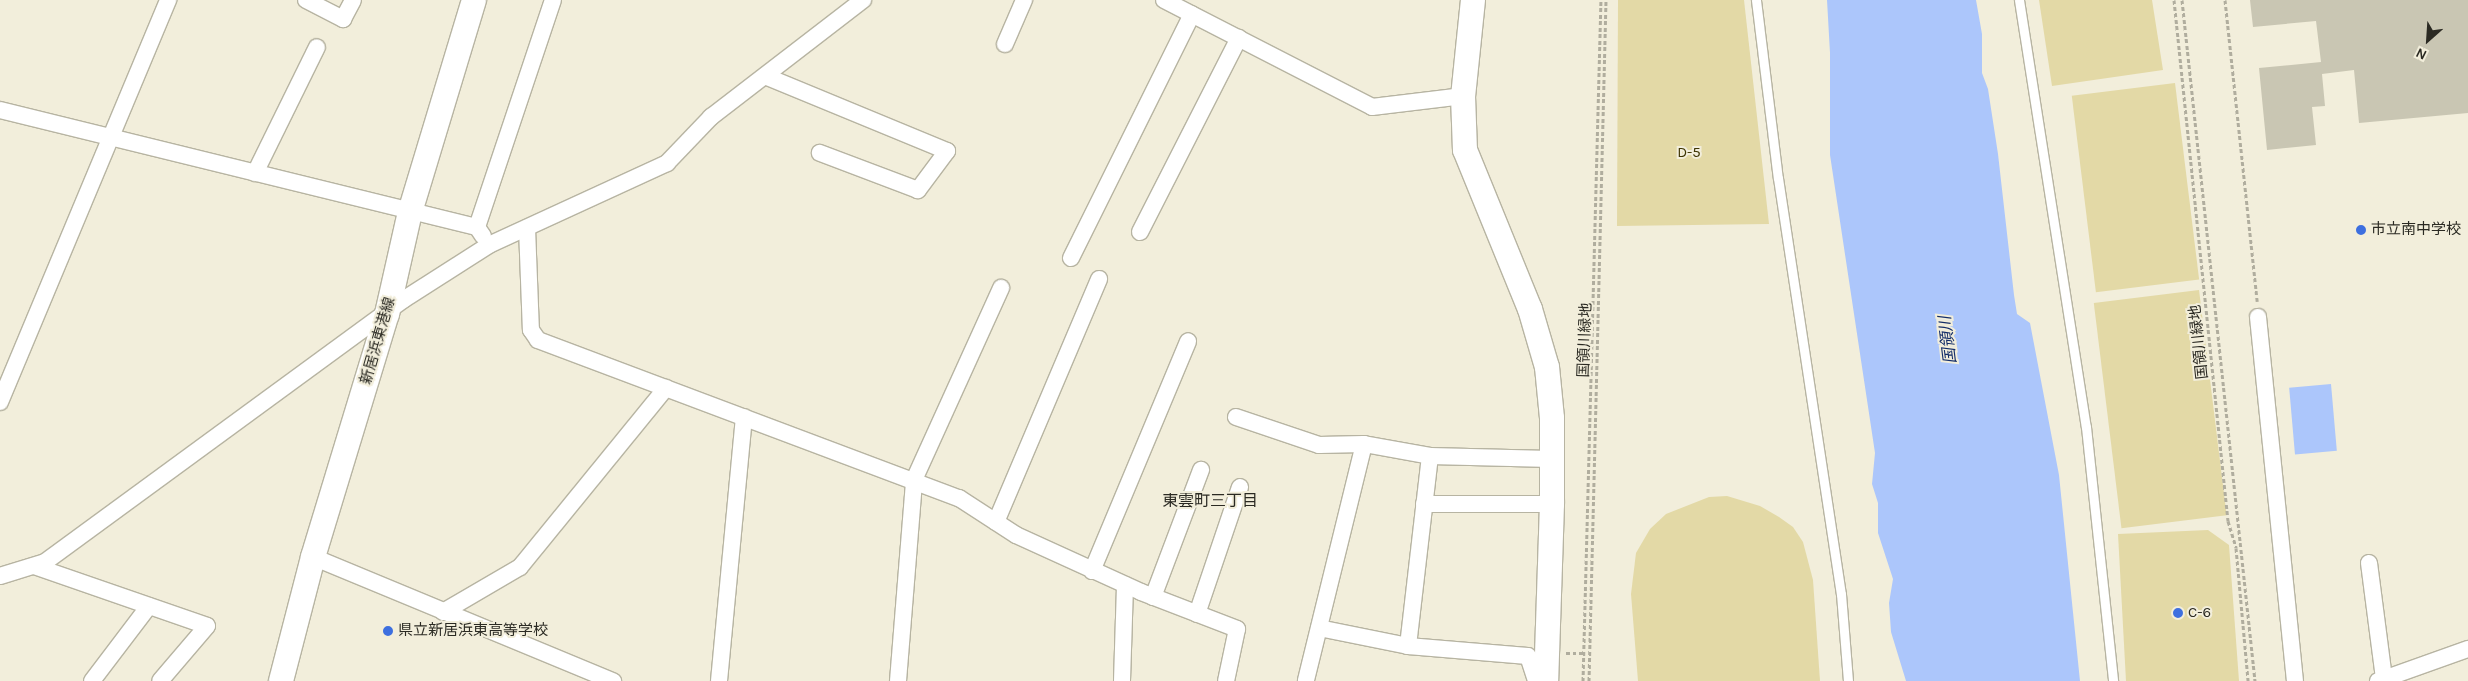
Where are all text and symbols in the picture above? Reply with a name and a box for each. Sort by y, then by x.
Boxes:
north arrow [2403,15,2453,65]
text: N [2413,44,2429,64]
park label: D-5 [1677,144,1701,162]
place label: 市立南中学校 [2371,221,2461,239]
marker: 市立南中学校 [2355,224,2367,236]
street label: 新居浜東港線 [357,295,399,387]
street label: 国領川緑地 [1575,302,1595,378]
street label: 国領川緑地 [2186,304,2212,380]
water label: 国領川 [1936,315,1960,365]
district label: 東雲町三丁目 [1162,491,1258,511]
place label: C-6 [2188,604,2211,622]
marker: C-6 [2172,607,2184,619]
place label: 県立新居浜東高等学校 [398,622,548,640]
marker: 県立新居浜東高等学校 [382,625,394,637]

